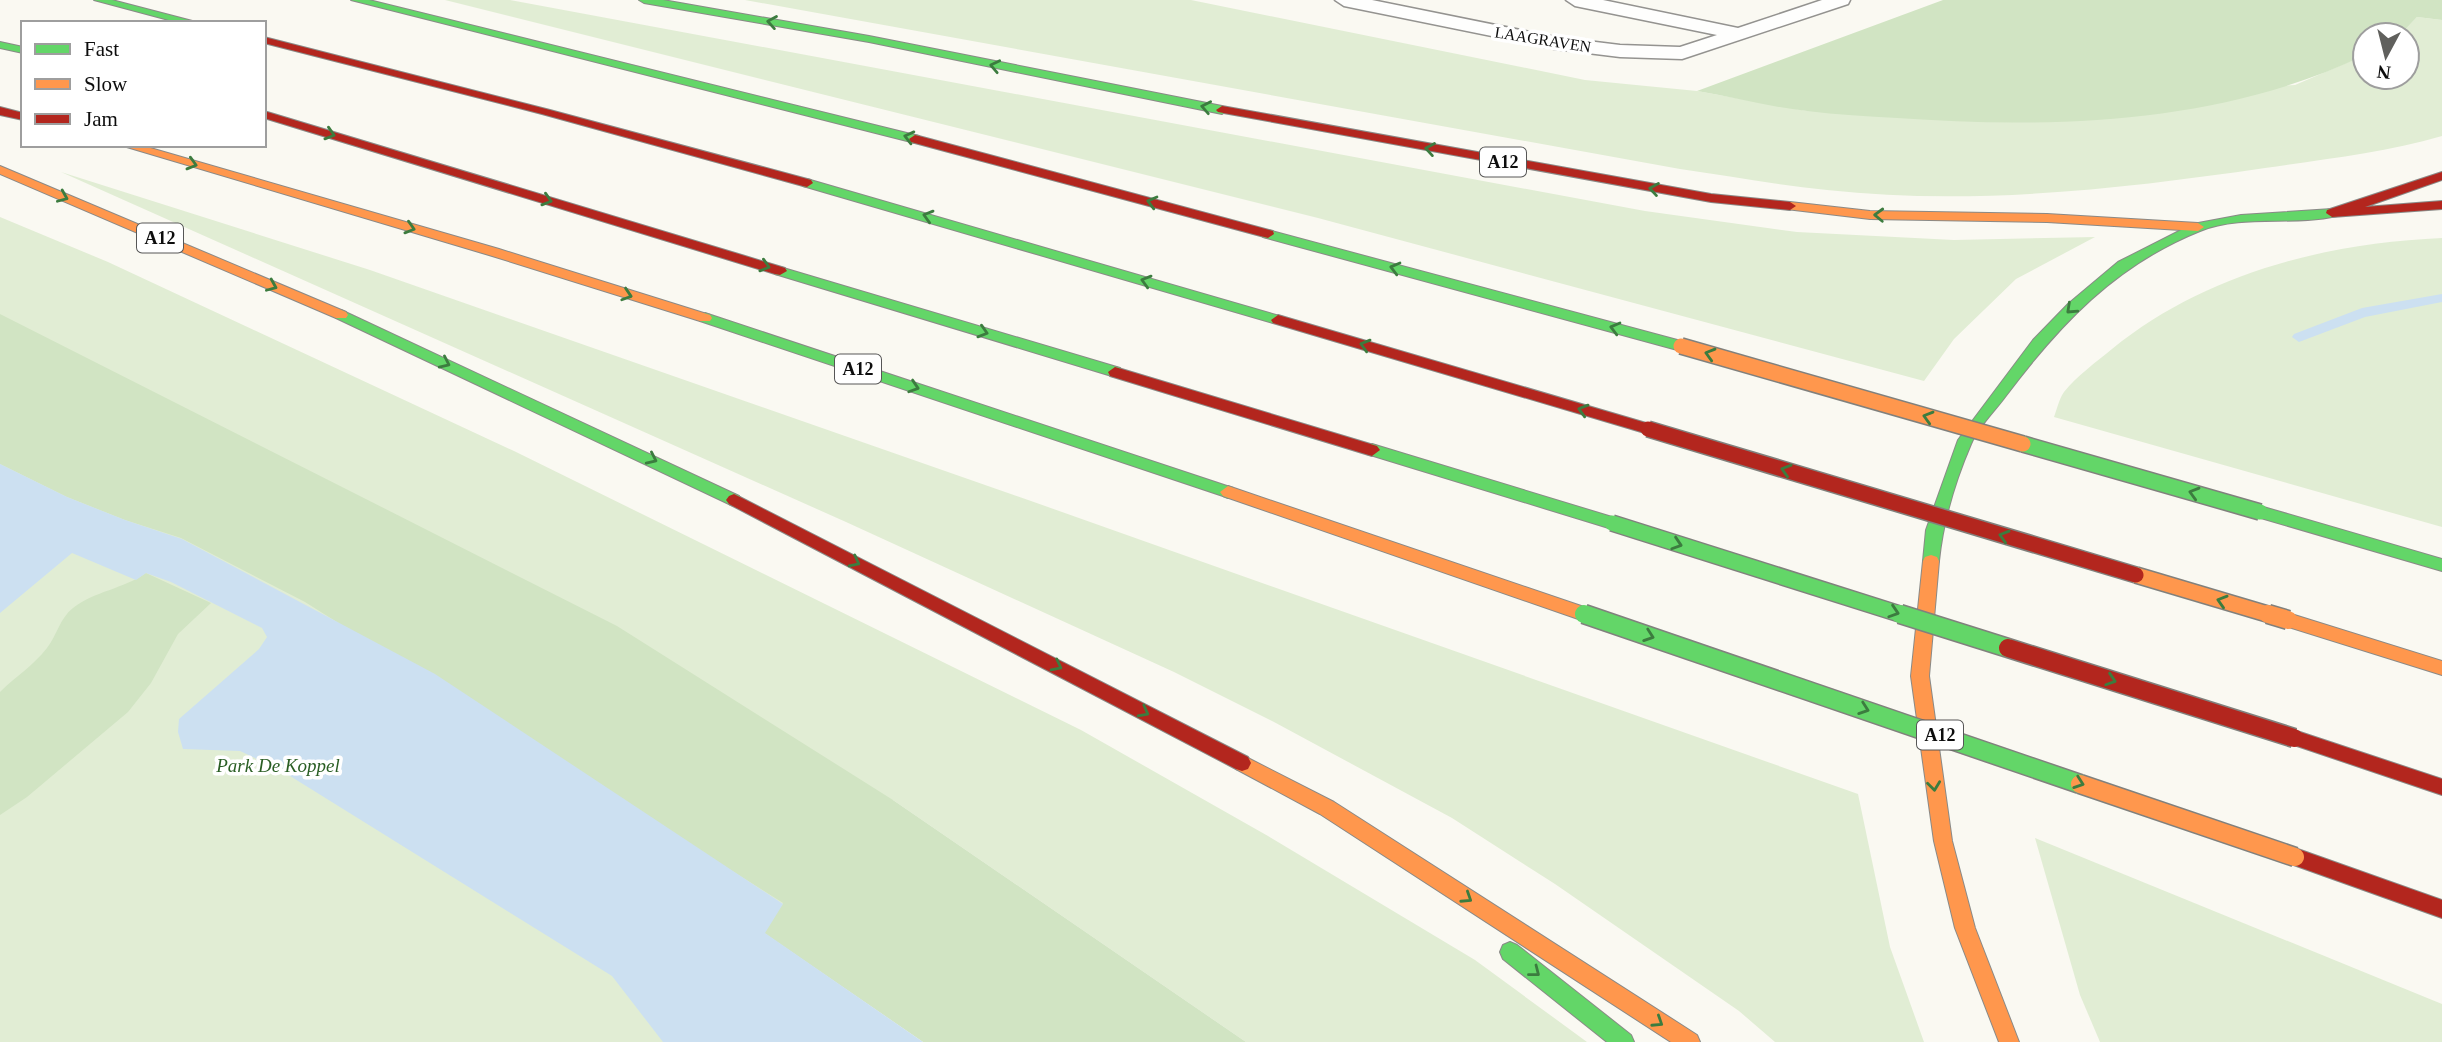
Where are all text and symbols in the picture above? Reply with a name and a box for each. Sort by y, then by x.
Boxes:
one-way arrow [766,15,778,30]
legend [21,21,266,147]
north arrow [2351,21,2421,91]
street label: LAAGRAVEN [1493,23,1593,56]
text: Fast [84,37,119,61]
one-way arrow [989,60,1001,74]
text: N [2376,61,2392,84]
text: Slow [84,72,128,96]
one-way arrow [1200,100,1212,115]
text: Jam [84,107,118,131]
one-way arrow [323,125,335,140]
one-way arrow [903,131,915,145]
one-way arrow [1424,142,1436,157]
road number: A12 [1480,148,1526,176]
one-way arrow [185,155,197,170]
one-way arrow [1648,182,1659,197]
one-way arrow [56,189,68,203]
one-way arrow [541,191,553,206]
one-way arrow [1146,196,1158,211]
one-way arrow [1874,207,1885,222]
one-way arrow [922,210,934,225]
one-way arrow [404,220,416,235]
road number: A12 [137,224,183,252]
one-way arrow [759,257,771,272]
one-way arrow [1390,262,1402,277]
one-way arrow [1141,274,1153,289]
one-way arrow [265,278,278,292]
one-way arrow [621,287,633,302]
one-way arrow [2066,301,2079,314]
one-way arrow [1609,322,1621,336]
one-way arrow [976,323,988,338]
one-way arrow [1359,339,1371,354]
one-way arrow [1704,348,1716,363]
road number: A12 [835,354,881,384]
one-way arrow [438,355,451,369]
one-way arrow [907,379,919,393]
one-way arrow [1577,403,1589,418]
one-way arrow [1923,411,1935,425]
one-way arrow [645,451,657,465]
one-way arrow [1781,464,1793,479]
one-way arrow [2188,487,2200,502]
one-way arrow [1998,529,2010,544]
one-way arrow [1671,535,1683,550]
one-way arrow [848,554,860,567]
one-way arrow [2216,594,2228,609]
one-way arrow [1888,604,1900,618]
one-way arrow [1642,628,1654,642]
one-way arrow [1050,658,1062,671]
one-way arrow [2105,672,2117,687]
one-way arrow [1858,701,1870,715]
one-way arrow [1137,703,1150,717]
road number: A12 [1917,720,1963,750]
park label: Park De Koppel [215,755,340,776]
one-way arrow [2073,775,2085,789]
one-way arrow [1927,780,1942,792]
one-way arrow [1459,890,1472,902]
one-way arrow [1527,963,1539,976]
one-way arrow [1650,1013,1663,1026]

